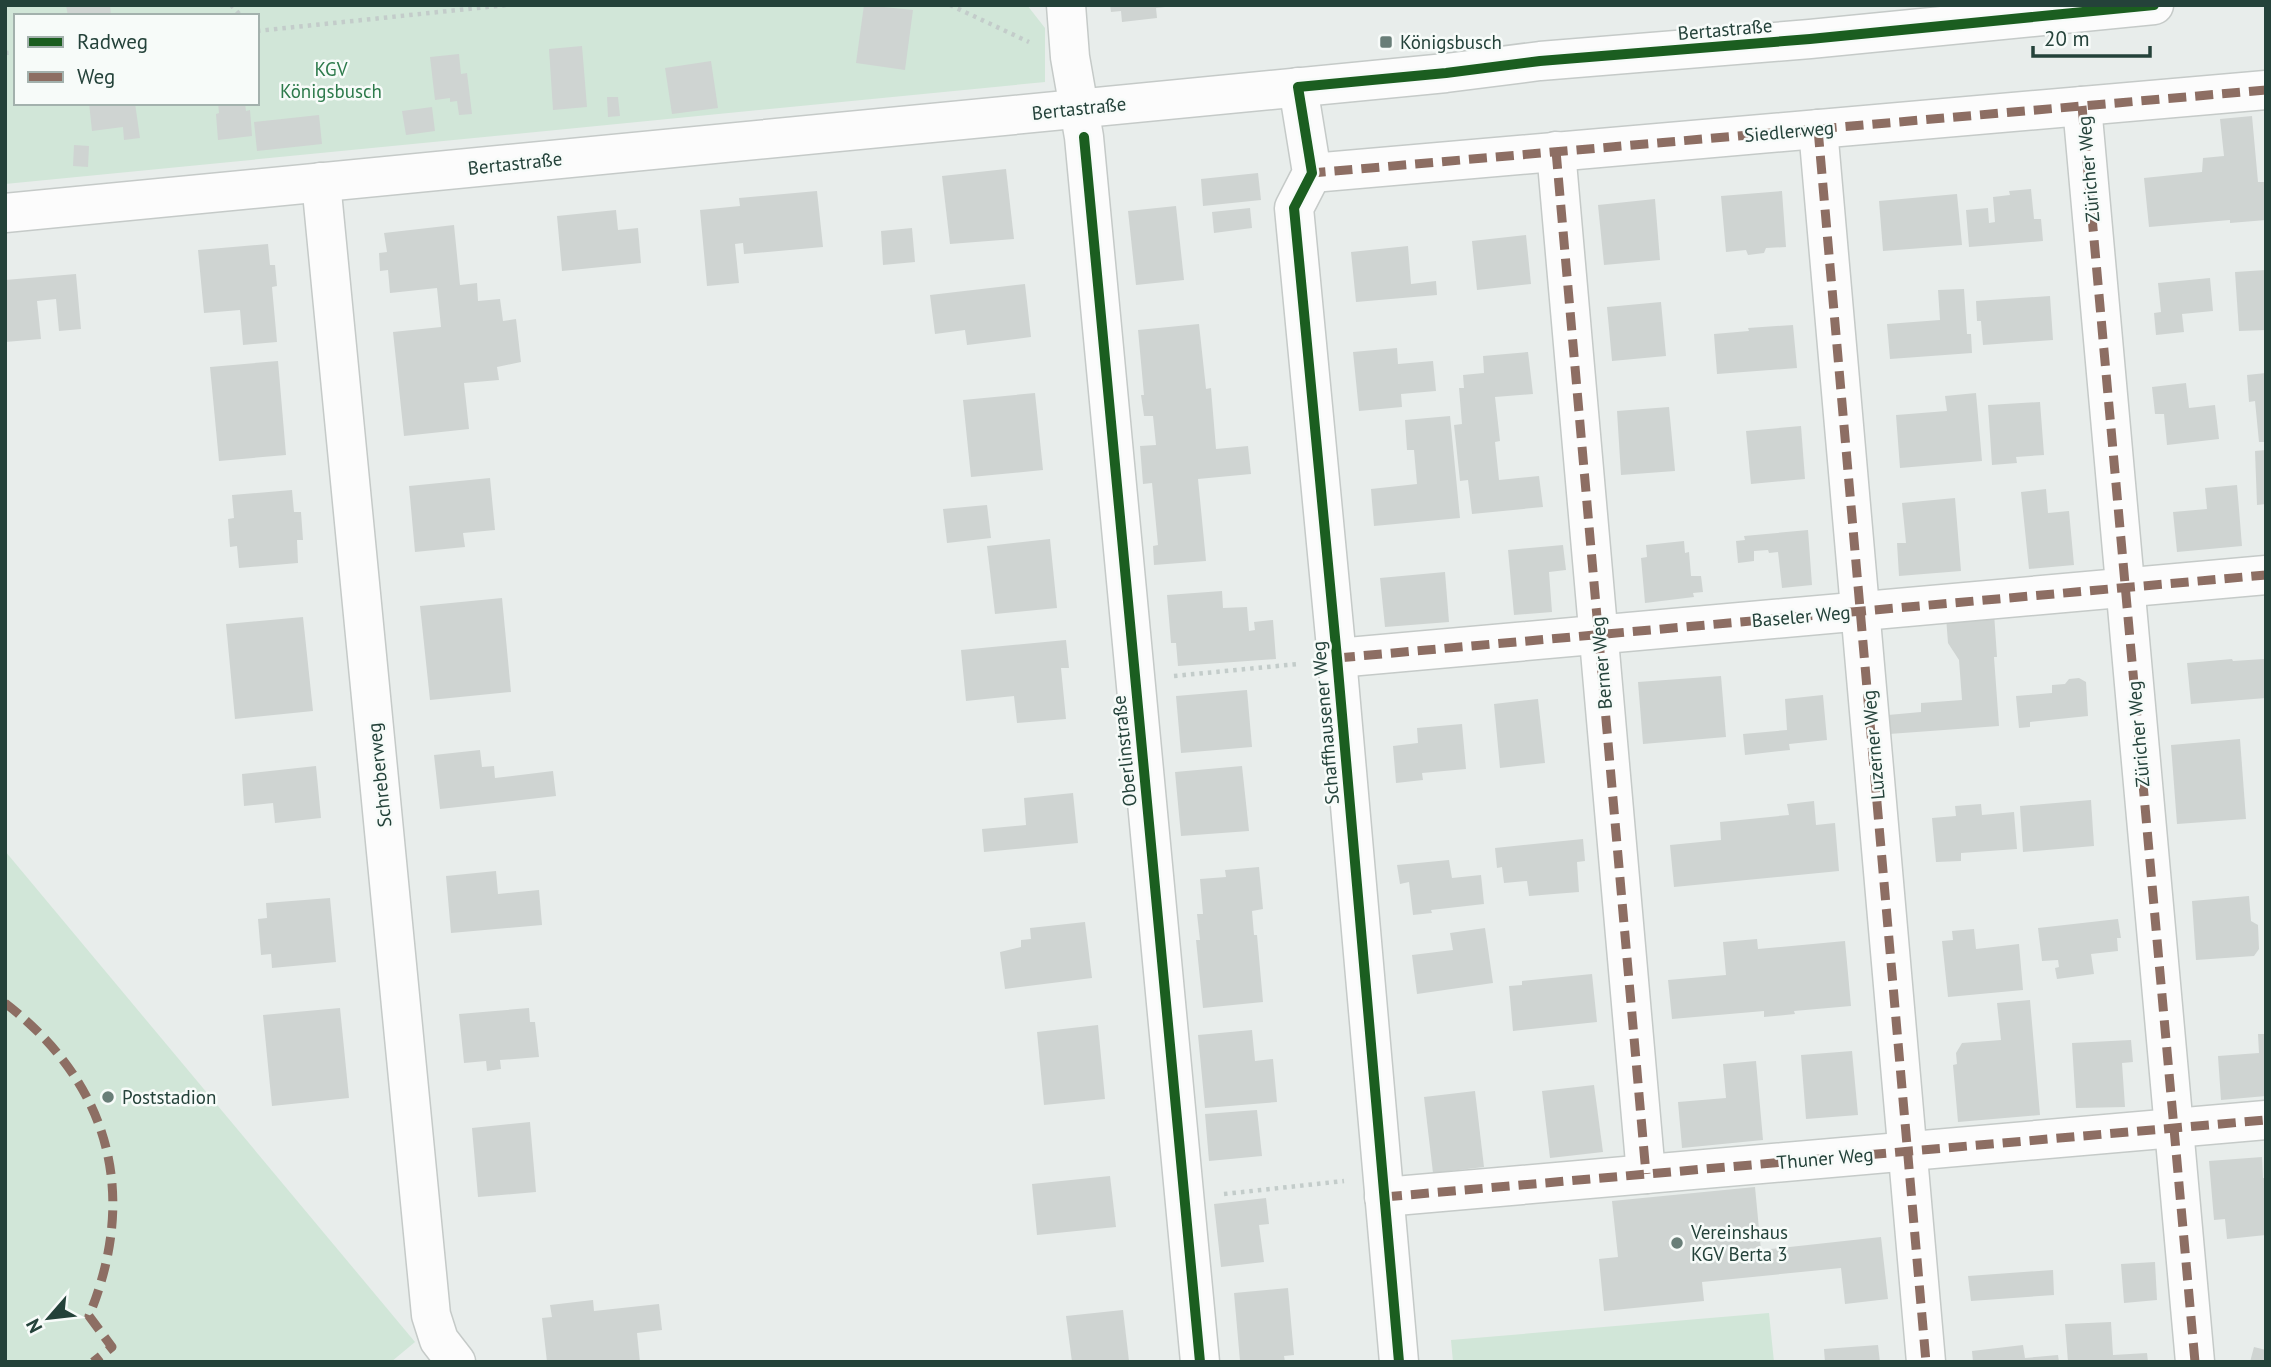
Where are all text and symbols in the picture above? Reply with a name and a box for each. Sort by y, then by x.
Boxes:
street label: Bertastraße [1677,13,1773,45]
legend [14,14,259,105]
scale bar [2033,14,2150,58]
text: 20 m [2044,25,2090,52]
text: Radweg [77,28,148,55]
place label: Königsbusch [1400,30,1502,54]
marker: Königsbusch [1378,34,1394,50]
park label: KGV Königsbusch [280,57,382,103]
text: Weg [77,63,115,90]
street label: Bertastraße [1031,91,1127,125]
street label: Siedlerweg [1743,115,1835,147]
street label: Züricher Weg [2071,115,2105,223]
street label: Bertastraße [467,146,563,180]
street label: Baseler Weg [1751,600,1851,632]
street label: Berner Weg [1585,616,1617,710]
street label: Schaffhausener Weg [1306,640,1344,806]
street label: Züricher Weg [2121,680,2155,788]
street label: Luzerner Weg [1856,689,1890,801]
street label: Oberlinstraße [1106,694,1142,808]
street label: Schreberweg [362,722,396,828]
place label: Poststadion [122,1085,216,1109]
marker: Poststadion [100,1089,116,1105]
street label: Thuner Weg [1776,1142,1874,1174]
place label: Vereinshaus KGV Berta 3 [1690,1220,1788,1266]
marker: Vereinshaus KGV Berta 3 [1669,1235,1685,1251]
north arrow [14,1283,84,1353]
text: N [20,1315,48,1337]

